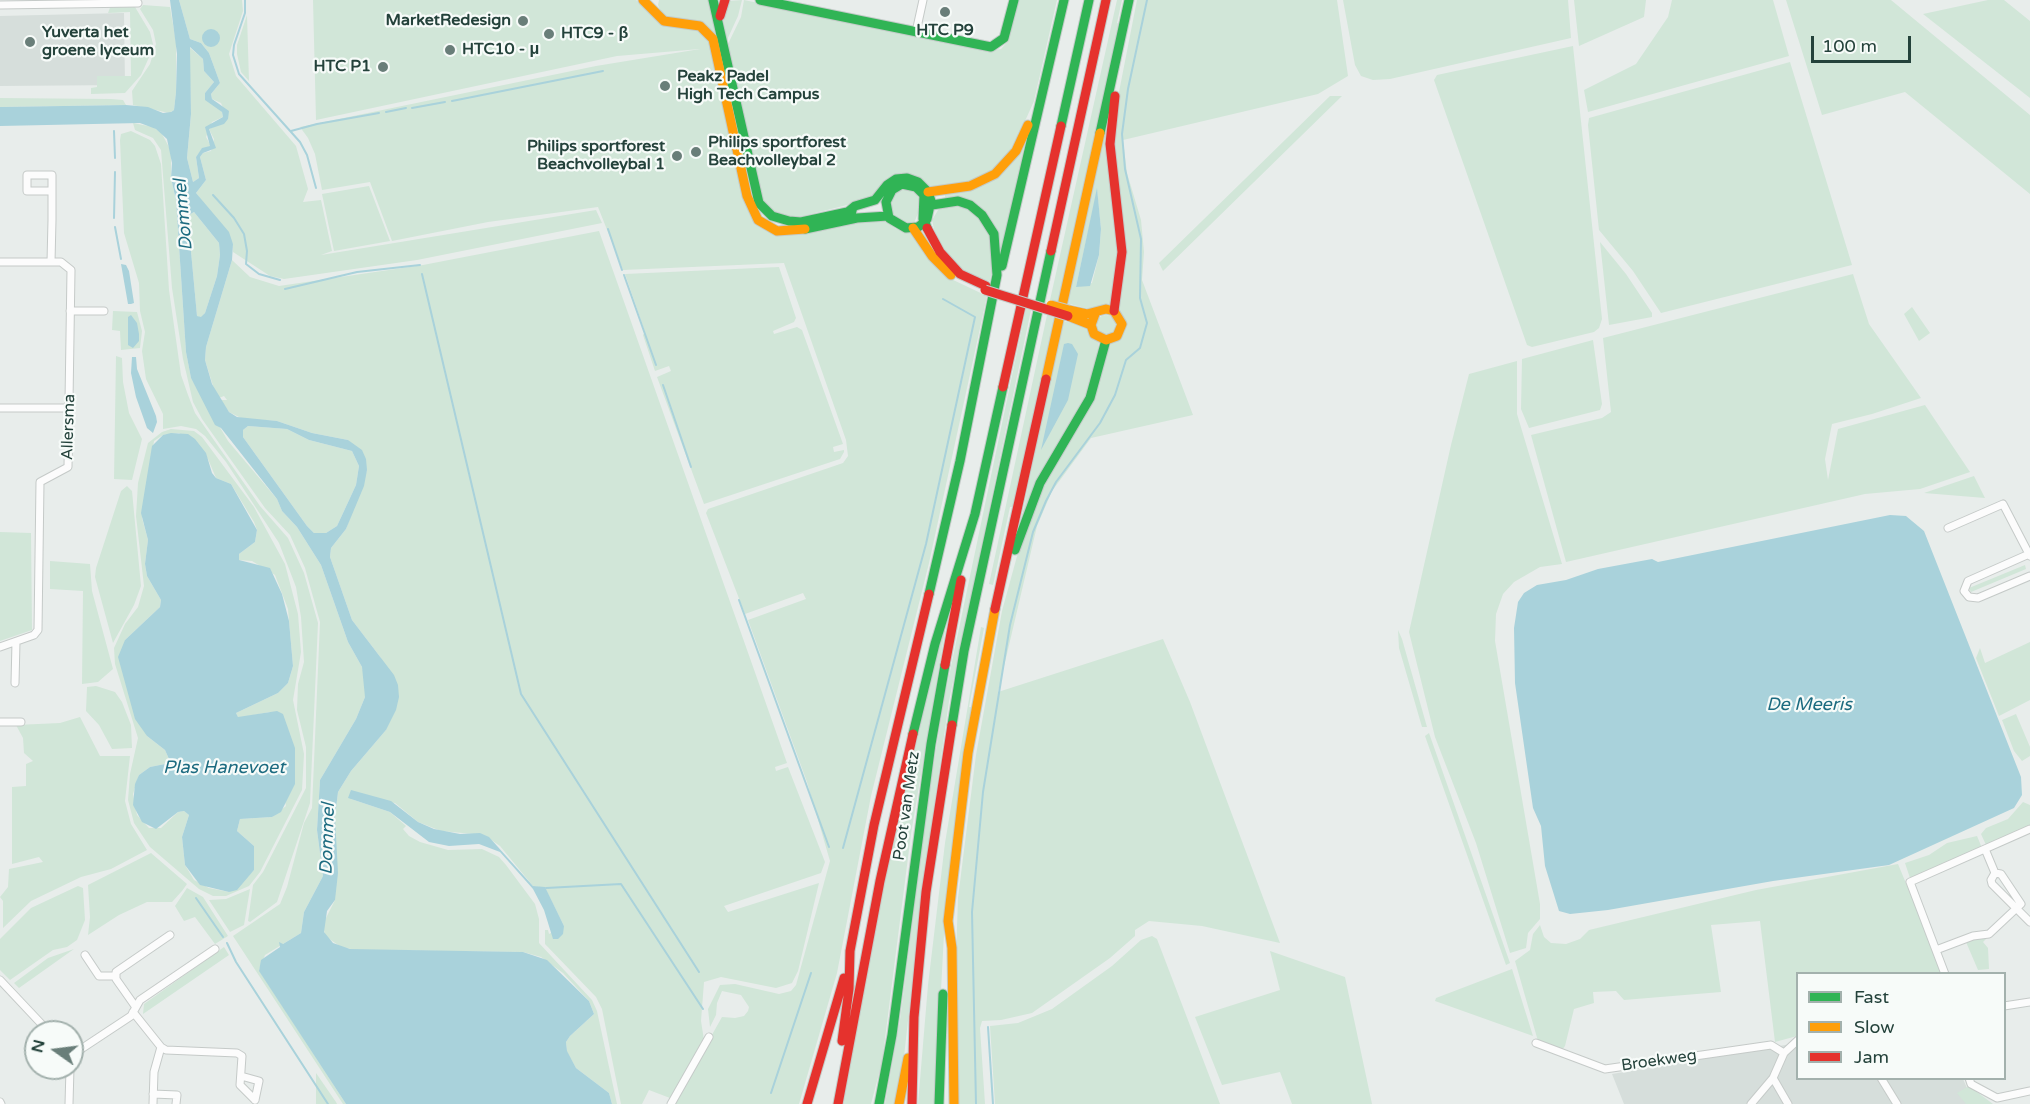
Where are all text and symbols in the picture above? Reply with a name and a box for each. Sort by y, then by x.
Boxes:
marker: HTC P9 [938,5,952,19]
place label: MarketRedesign [386,11,511,31]
marker: MarketRedesign [516,14,530,28]
place label: HTC P9 [916,21,974,41]
place label: Yuverta het groene lyceum [42,23,154,61]
place label: HTC9 - β [561,24,628,44]
scale bar [1814,24,1914,62]
marker: HTC9 - β [542,27,556,41]
marker: Yuverta het groene lyceum [23,35,37,49]
text: 100 m [1822,35,1877,57]
place label: HTC10 - μ [462,40,539,60]
marker: HTC10 - μ [443,43,457,57]
place label: HTC P1 [313,57,371,77]
marker: HTC P1 [376,60,390,74]
place label: Peakz Padel High Tech Campus [677,67,819,105]
marker: Peakz Padel High Tech Campus [658,79,672,93]
place label: Philips sportforest Beachvolleybal 2 [708,133,846,171]
place label: Philips sportforest Beachvolleybal 1 [527,137,665,175]
marker: Philips sportforest Beachvolleybal 2 [689,145,703,159]
marker: Philips sportforest Beachvolleybal 1 [670,149,684,163]
water label: Dommel [170,178,198,252]
street label: Allersma [58,394,80,460]
water label: De Meeris [1766,694,1852,716]
street label: Poot van Metz [890,750,924,862]
water label: Plas Hanevoet [163,757,285,779]
water label: Dommel [316,803,340,875]
legend [1796,972,2006,1080]
text: Fast [1854,986,1889,1008]
text: Slow [1854,1016,1895,1038]
north arrow [24,1020,84,1080]
text: N [27,1037,50,1055]
street label: Broekweg [1620,1046,1698,1076]
text: Jam [1854,1046,1889,1068]

